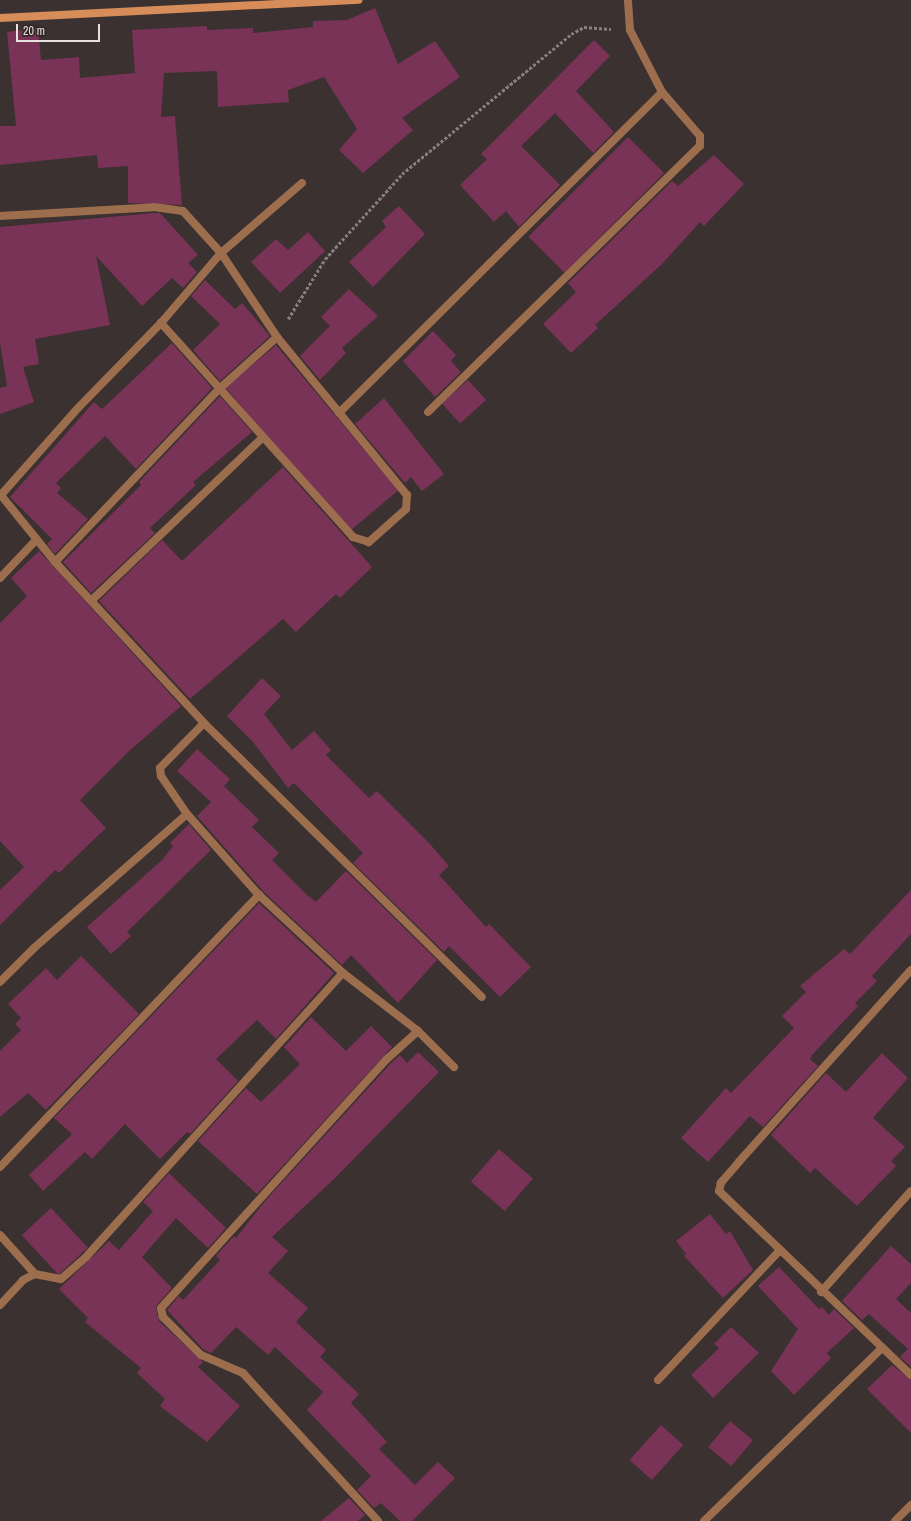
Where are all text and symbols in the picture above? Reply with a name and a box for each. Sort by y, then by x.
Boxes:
scale bar [18,16,102,42]
text: 20 m [23,23,45,39]

